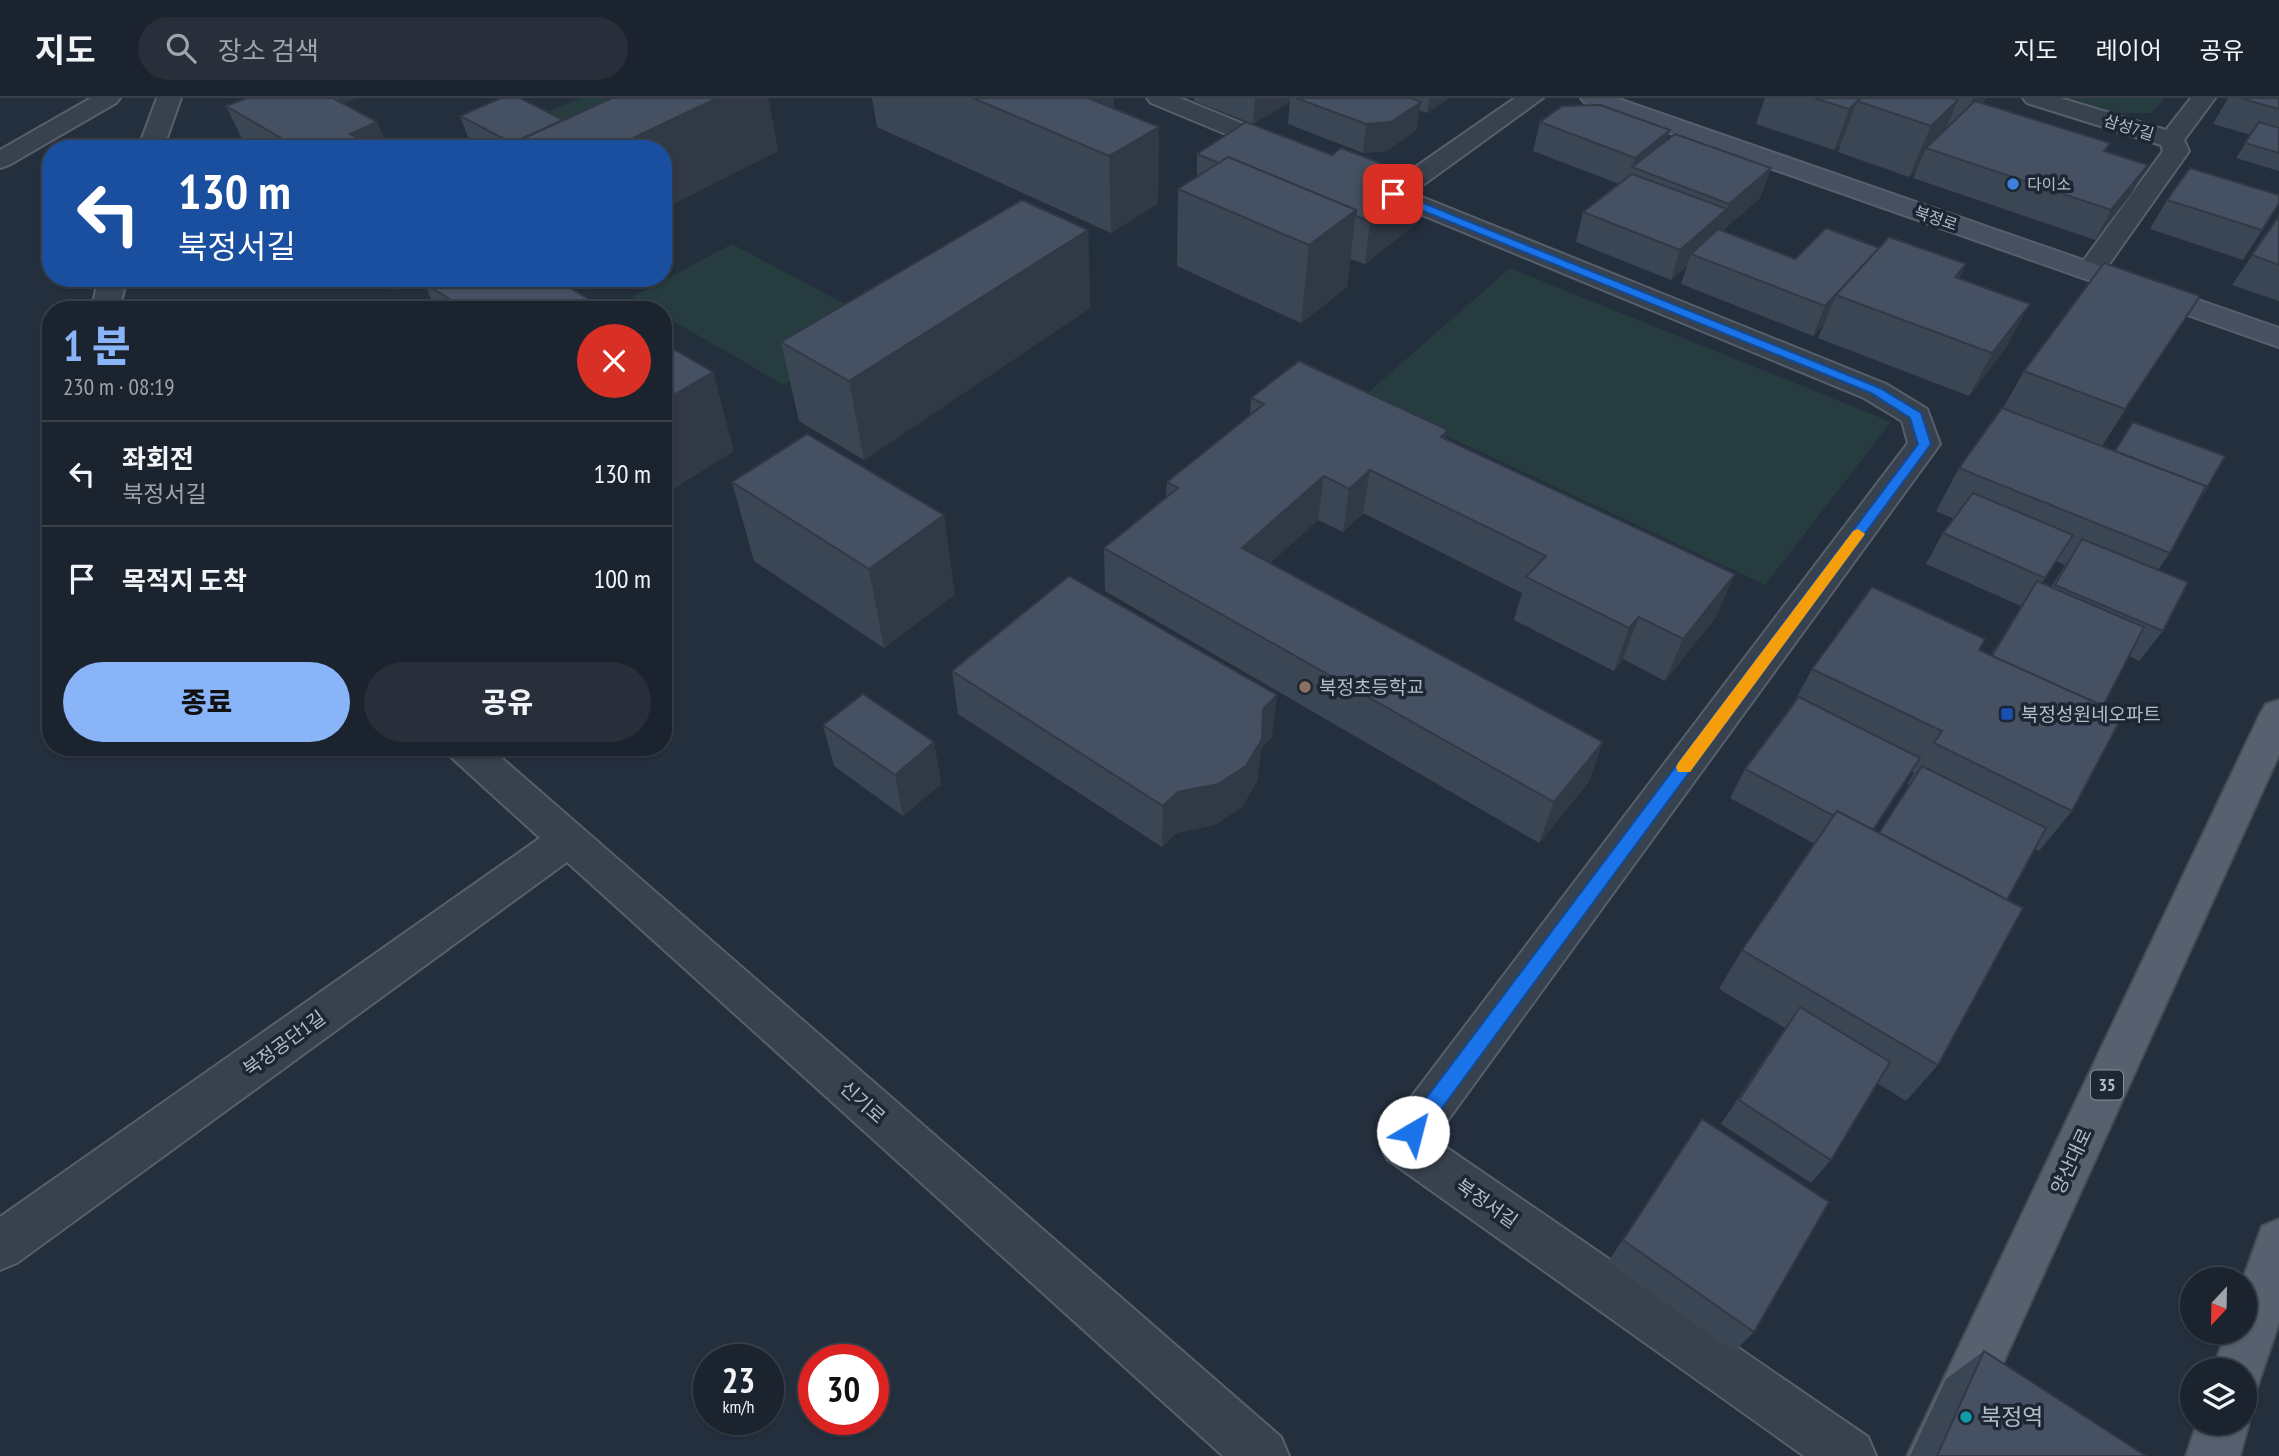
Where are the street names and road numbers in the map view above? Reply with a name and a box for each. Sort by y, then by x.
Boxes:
street label: 삼성7길 [2102,110,2156,144]
street label: 북정로 [1912,201,1960,235]
street label: 북정공단1길 [238,1005,330,1081]
road number: 35 [2091,1070,2123,1100]
street label: 신기로 [835,1076,891,1128]
street label: 양산대로 [2045,1124,2097,1198]
street label: 북정서길 [1451,1173,1523,1233]

